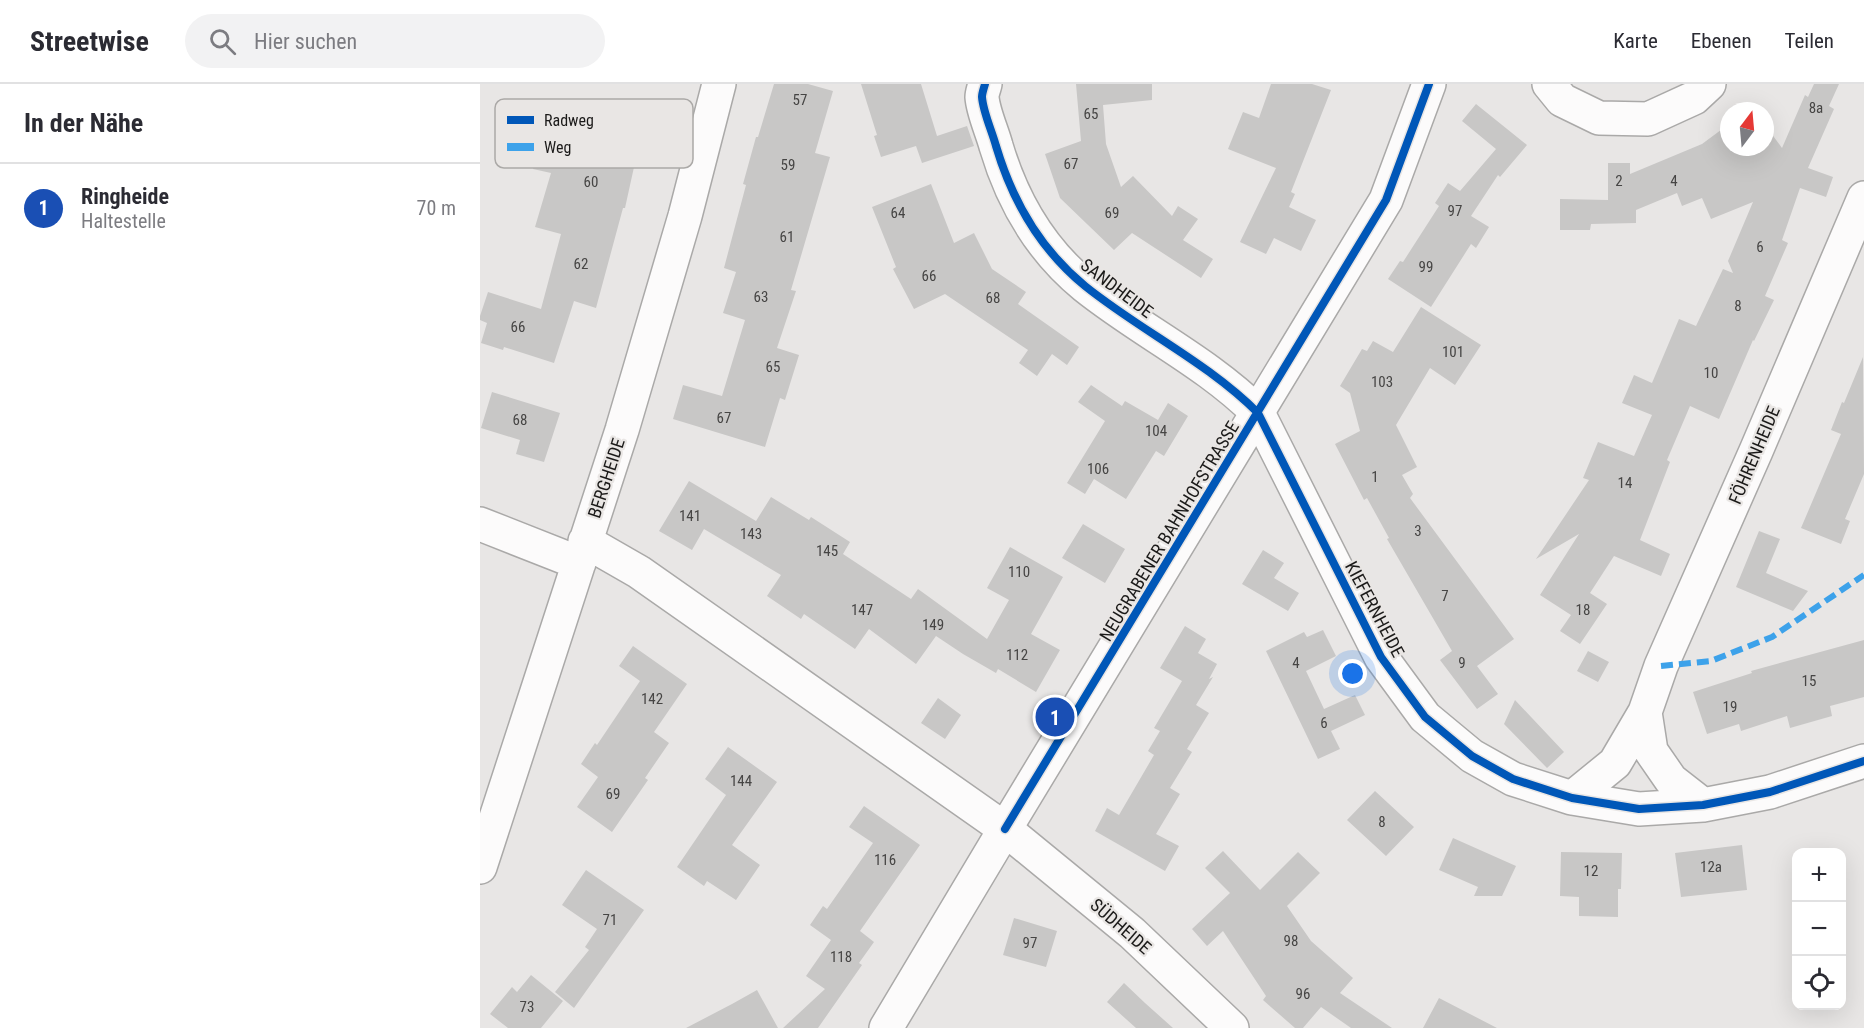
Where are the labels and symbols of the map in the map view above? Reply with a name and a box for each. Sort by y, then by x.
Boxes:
house number: 57 [793,91,807,109]
legend [495,99,693,168]
house number: 8a [1809,99,1823,117]
north arrow [1720,102,1774,156]
house number: 65 [1084,105,1098,123]
text: Radweg [544,111,594,130]
text: Weg [544,138,571,157]
house number: 67 [1064,155,1078,173]
house number: 59 [781,156,795,174]
house number: 2 [1615,172,1623,190]
house number: 4 [1670,172,1678,190]
house number: 60 [584,173,598,191]
house number: 97 [1448,202,1462,220]
house number: 64 [891,204,905,222]
house number: 69 [1105,204,1119,222]
house number: 61 [780,228,794,246]
house number: 6 [1756,238,1764,256]
street label: SANDHEIDE [1077,254,1157,322]
house number: 62 [574,255,588,273]
house number: 99 [1419,258,1433,276]
house number: 66 [922,267,936,285]
house number: 63 [754,288,768,306]
house number: 68 [986,289,1000,307]
house number: 8 [1734,297,1742,315]
house number: 66 [511,318,525,336]
house number: 101 [1442,343,1464,361]
house number: 65 [766,358,780,376]
house number: 10 [1704,364,1718,382]
house number: 103 [1371,373,1393,391]
street label: FÖHRENHEIDE [1724,403,1784,507]
house number: 67 [717,409,731,427]
house number: 68 [513,411,527,429]
street label: NEUGRABENER BAHNHOFSTRASSE [1095,417,1243,645]
house number: 104 [1145,422,1167,440]
street label: BERGHEIDE [583,435,629,521]
house number: 106 [1087,460,1109,478]
house number: 1 [1371,468,1379,486]
house number: 14 [1618,474,1632,492]
house number: 141 [679,507,701,525]
house number: 3 [1414,522,1422,540]
house number: 143 [740,525,762,543]
house number: 145 [816,542,838,560]
street label: KIEFERNHEIDE [1341,558,1409,661]
house number: 110 [1008,563,1030,581]
house number: 7 [1441,587,1449,605]
house number: 147 [851,601,873,619]
house number: 18 [1576,601,1590,619]
house number: 149 [922,616,944,634]
house number: 112 [1006,646,1028,664]
house number: 4 [1292,654,1300,672]
house number: 9 [1458,654,1466,672]
your location [1338,659,1367,688]
house number: 15 [1802,672,1816,690]
house number: 142 [641,690,663,708]
pin: 1 [1036,694,1074,740]
house number: 19 [1723,698,1737,716]
house number: 6 [1320,714,1328,732]
house number: 144 [730,772,752,790]
house number: 69 [606,785,620,803]
house number: 8 [1378,813,1386,831]
house number: 116 [874,851,896,869]
house number: 12a [1700,858,1722,876]
house number: 12 [1584,862,1598,880]
street label: SÜDHEIDE [1086,894,1156,958]
house number: 71 [603,911,617,929]
house number: 98 [1284,932,1298,950]
house number: 97 [1023,934,1037,952]
house number: 118 [830,948,852,966]
house number: 96 [1296,985,1310,1003]
house number: 73 [520,998,534,1016]

